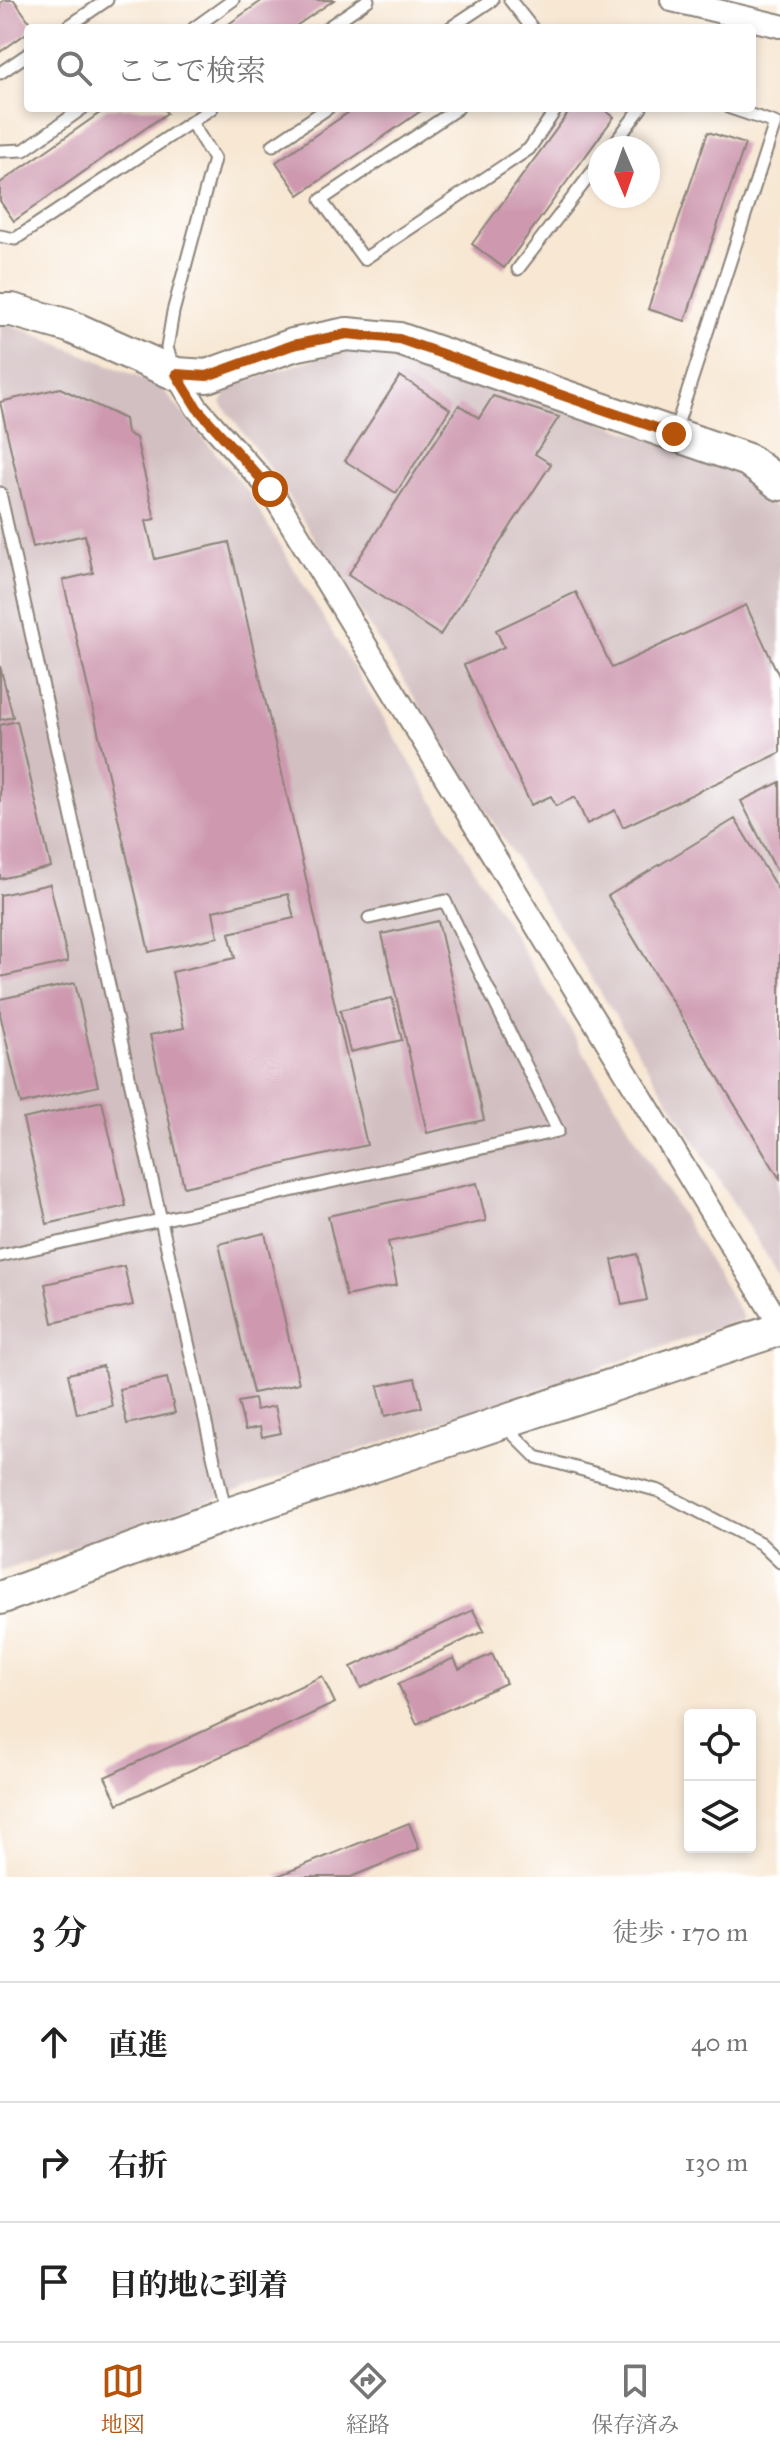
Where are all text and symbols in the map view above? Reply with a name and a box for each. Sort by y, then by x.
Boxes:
search box [24,24,756,112]
icon: search [52,46,96,90]
text: ここで検索 [116,53,266,89]
north arrow [588,136,660,208]
route end [656,416,692,452]
route start [252,471,288,507]
map controls [684,1709,756,1853]
button: locate [684,1709,756,1781]
button: layers [684,1781,756,1853]
text: 3 分 [32,1912,87,1953]
text: 徒歩 · 170 m [612,1916,748,1948]
icon: ahead [32,2020,76,2064]
text: 40 m [691,2026,748,2058]
text: 直進 [108,2027,168,2063]
icon: right [32,2140,76,2184]
text: 130 m [685,2146,748,2178]
text: 右折 [108,2147,168,2183]
icon: arrive [32,2260,76,2304]
text: 目的地に到着 [108,2267,288,2303]
tab: 地図 [101,2359,145,2438]
tab: 経路 [346,2359,390,2438]
tab: 保存済み [591,2359,679,2438]

